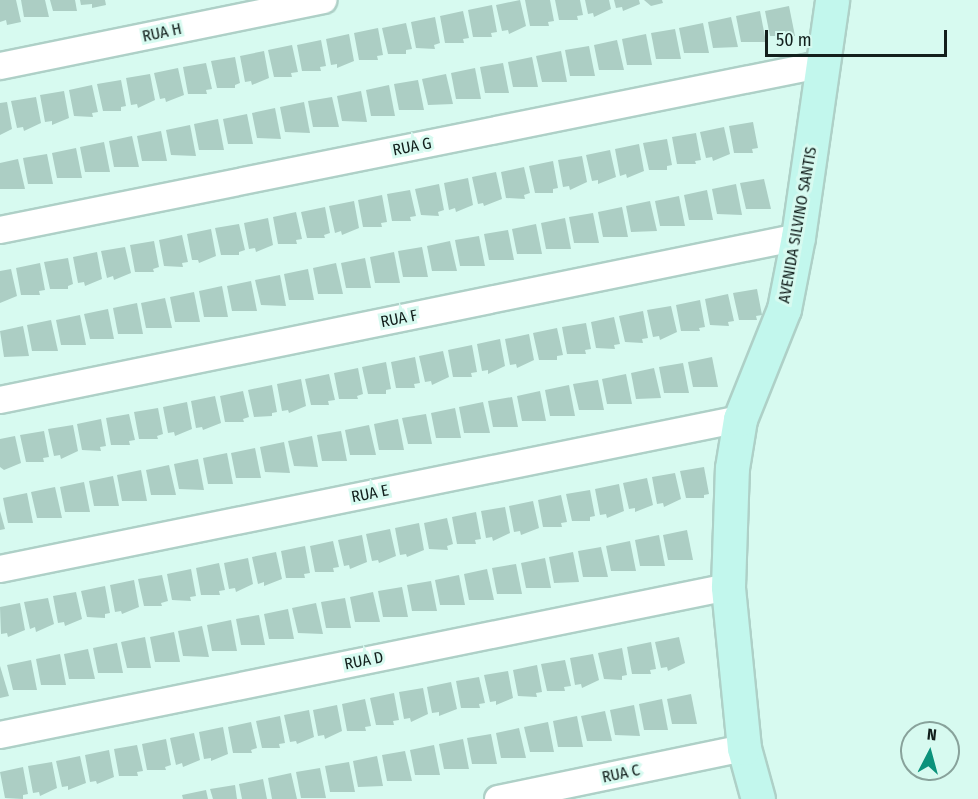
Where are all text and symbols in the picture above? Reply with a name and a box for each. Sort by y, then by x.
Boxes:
scale bar [768,18,950,56]
street label: RUA H [141,19,183,47]
text: 50 m [776,29,812,51]
street label: RUA G [391,134,433,160]
street label: AVENIDA SILVINO SANTIS [775,145,821,305]
street label: RUA F [379,306,419,332]
street label: RUA E [350,481,390,507]
street label: RUA D [343,648,385,674]
north arrow [900,721,960,781]
text: N [926,725,937,745]
street label: RUA C [600,761,642,787]

